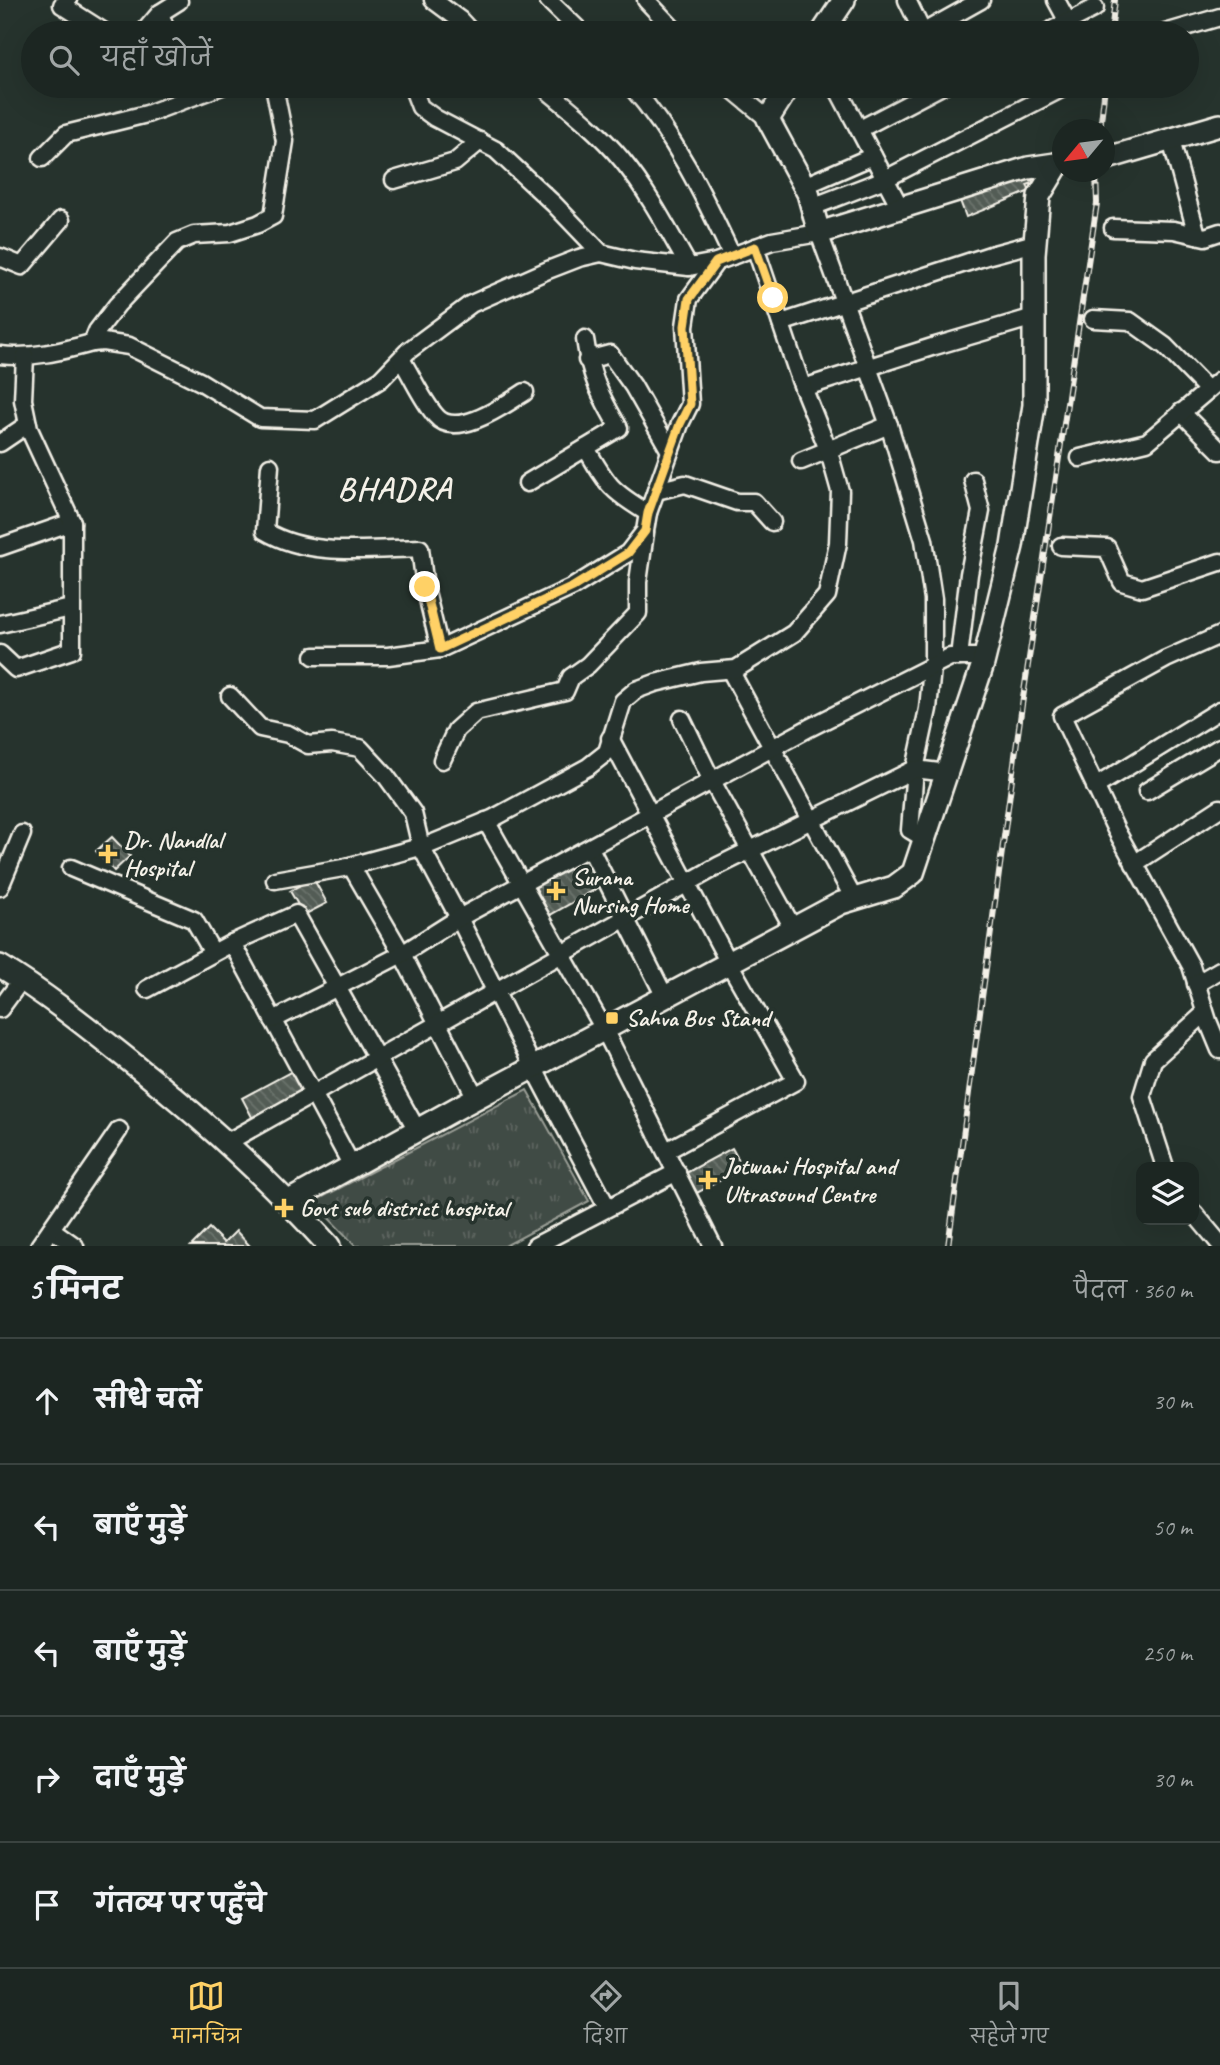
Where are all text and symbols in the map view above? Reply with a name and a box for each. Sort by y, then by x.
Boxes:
search box [21,21,1199,98]
icon: search [45,41,83,79]
text: यहाँ खोजें [101,41,212,74]
north arrow [1052,119,1115,182]
route start [757,282,788,313]
district label: BHADRA [337,468,453,509]
route end [409,571,440,602]
place label: Dr. Nandlal Hospital [124,825,227,883]
marker: Dr. Nandlal Hospital [98,844,118,864]
place label: Surana Nursing Home [572,862,690,920]
marker: Surana Nursing Home [546,881,566,901]
place label: Sahva Bus Stand [626,1003,774,1033]
marker: Sahva Bus Stand [604,1010,620,1026]
place label: Jotwani Hospital and Ultrasound Centre [722,1151,900,1209]
map controls [1136,1162,1199,1225]
button: layers [1136,1162,1199,1225]
marker: Jotwani Hospital and Ultrasound Centre [698,1170,718,1190]
place label: Govt sub district hospital [300,1193,513,1223]
marker: Govt sub district hospital [274,1198,294,1218]
text: 5 मिनट [28,1270,121,1308]
text: पैदल · 360 m [1074,1276,1192,1305]
icon: ahead [28,1382,66,1420]
text: सीधे चलें [95,1383,201,1416]
text: 30 m [1153,1387,1192,1416]
icon: left [28,1508,66,1546]
text: बाएँ मुड़ें [95,1509,186,1542]
text: 50 m [1153,1513,1192,1542]
icon: left [28,1634,66,1672]
text: बाएँ मुड़ें [95,1635,186,1668]
text: 250 m [1143,1639,1192,1668]
icon: right [28,1760,66,1798]
text: दाएँ मुड़ें [95,1761,185,1794]
text: 30 m [1153,1765,1192,1794]
icon: arrive [28,1886,66,1924]
text: गंतव्य पर पहुँचे [95,1887,266,1920]
tab: मानचित्र [171,1977,241,2057]
tab: दिशा [584,1977,627,2057]
tab: सहेजे गए [970,1977,1049,2057]

